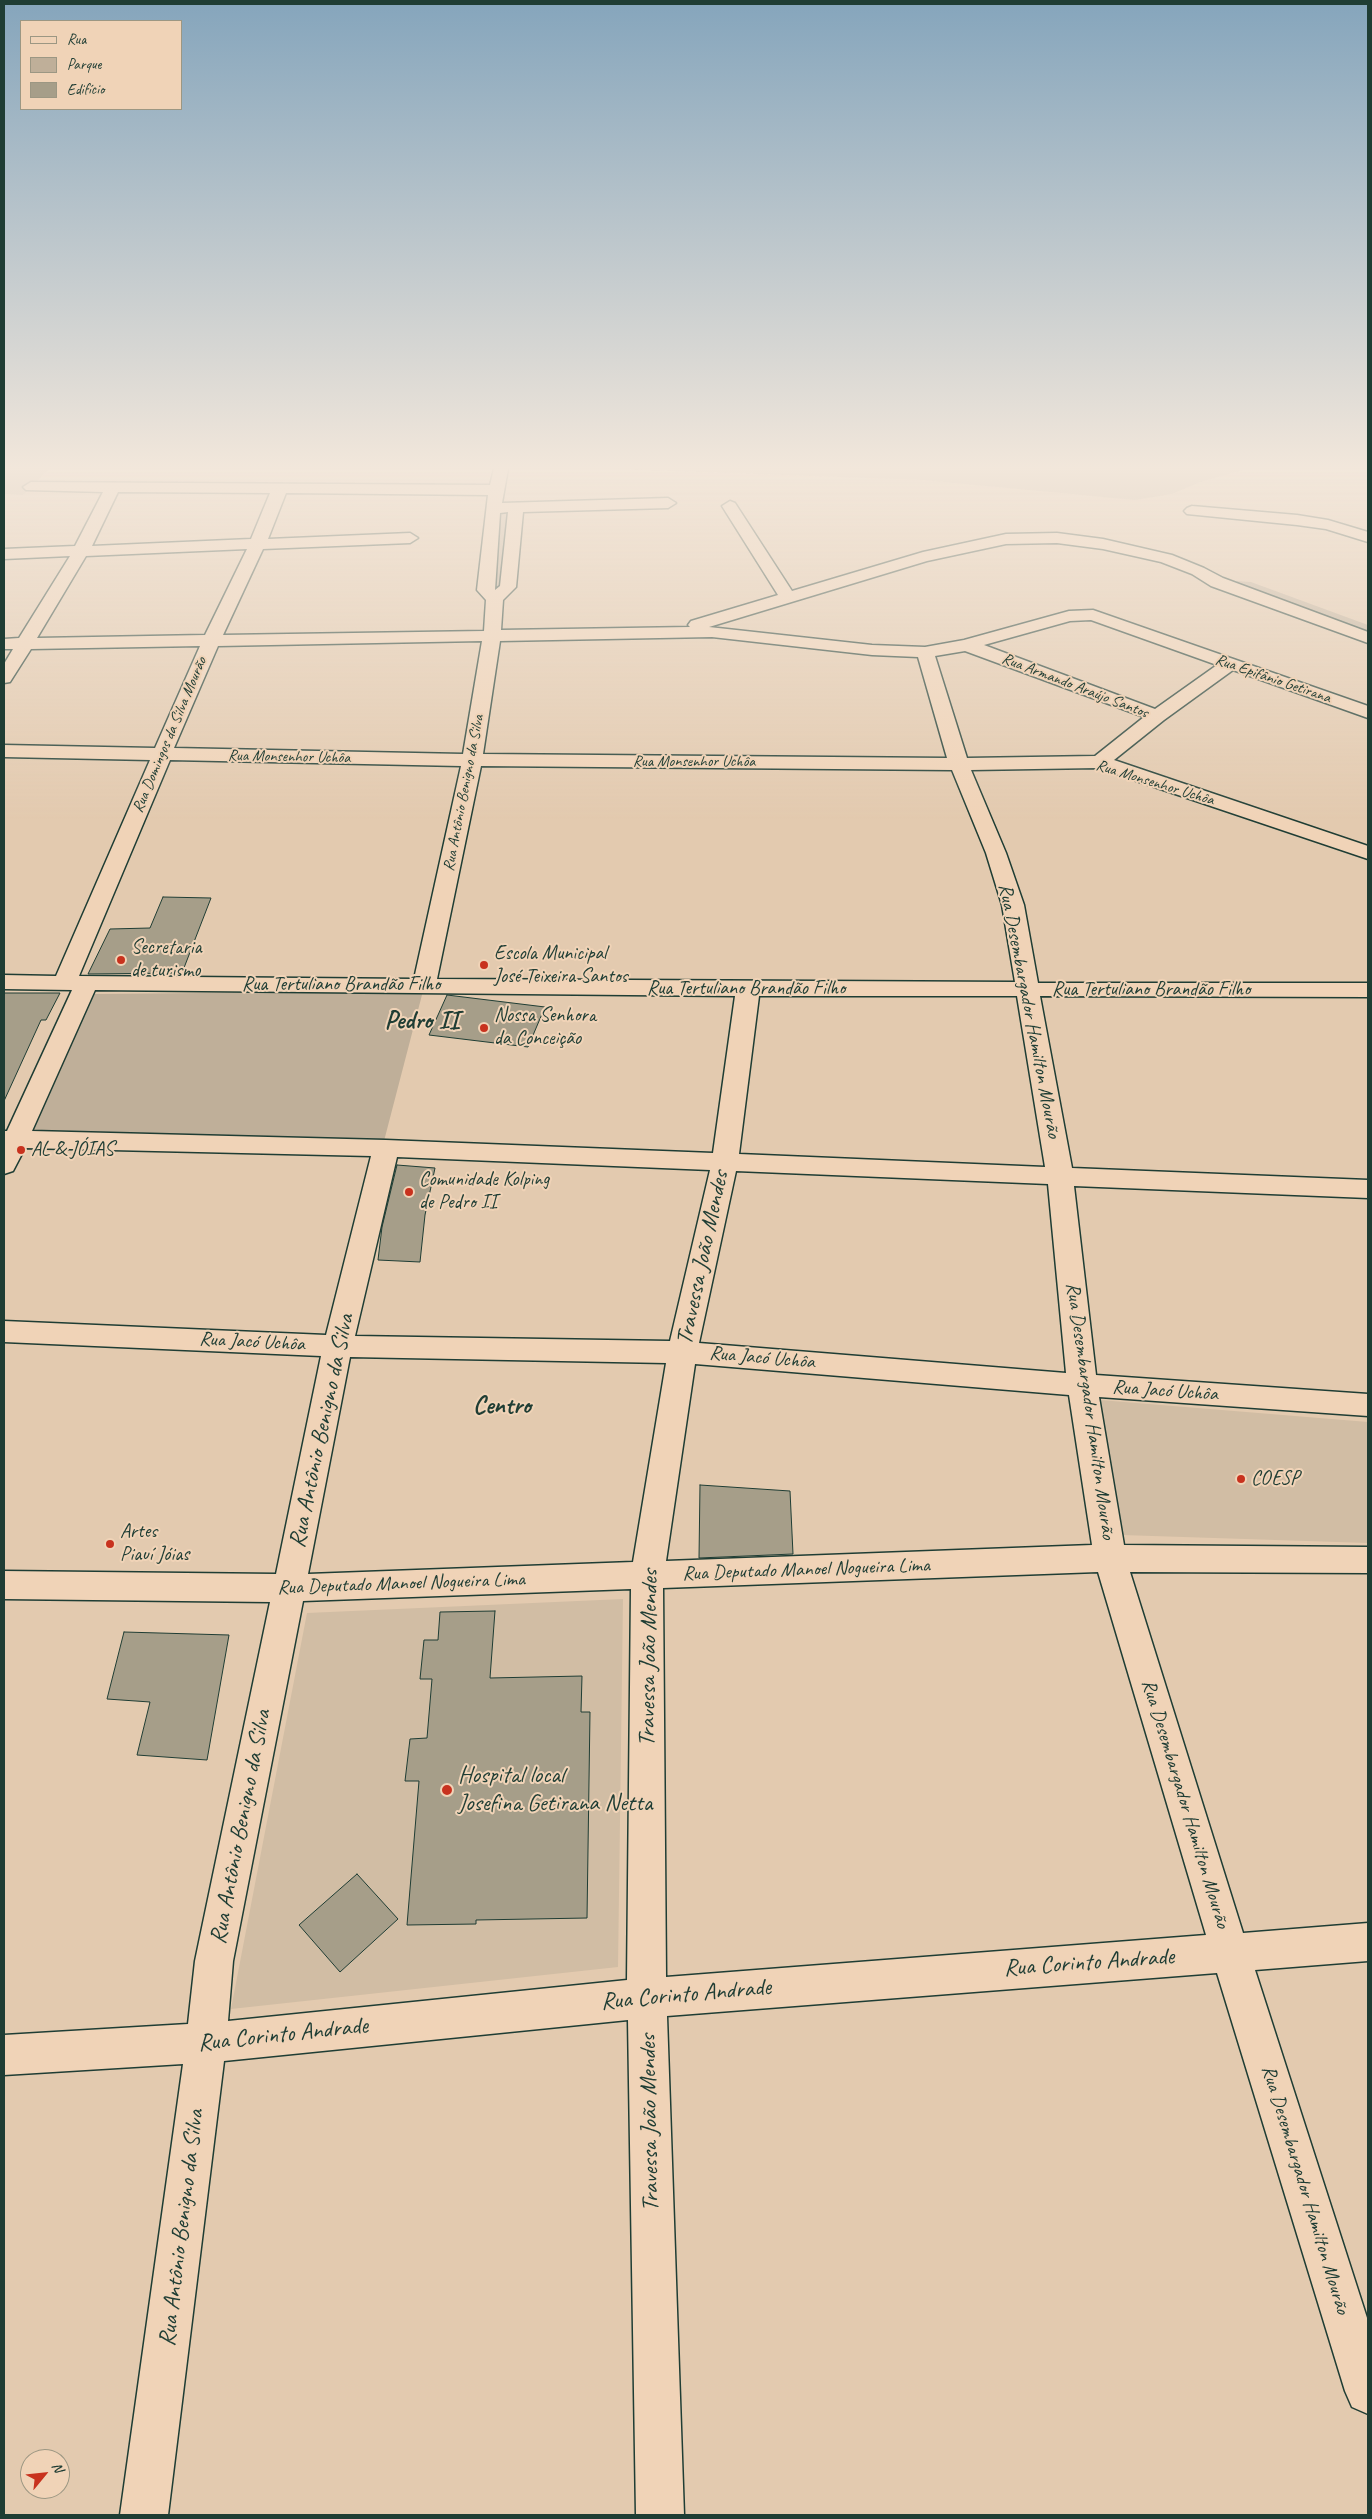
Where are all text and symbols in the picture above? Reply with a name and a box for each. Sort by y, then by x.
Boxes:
legend [20,20,182,110]
text: Rua [67,30,86,49]
text: Parque [67,55,101,74]
text: Edifício [67,80,104,99]
street label: Rua Armando Araújo Santos [999,649,1151,723]
street label: Rua Epifânio Getirana [1213,650,1333,708]
street label: Rua Domingos da Silva Mourão [128,654,212,816]
street label: Rua Antônio Benigno da Silva [439,713,489,873]
street label: Rua Monsenhor Uchôa [228,746,350,768]
street label: Rua Monsenhor Uchôa [633,752,755,772]
street label: Rua Monsenhor Uchôa [1094,756,1216,810]
street label: Rua Desembargador Hamilton Mourão [993,882,1065,1140]
place label: Secretaria de turismo [131,936,201,983]
place label: Escola Municipal José Teixeira Santos [494,942,628,989]
marker: Secretaria de turismo [115,954,127,966]
marker: Escola Municipal José Teixeira Santos [478,959,490,971]
street label: Rua Tertuliano Brandão Filho [242,973,440,997]
street label: Rua Tertuliano Brandão Filho [647,977,845,1001]
street label: Rua Tertuliano Brandão Filho [1052,978,1250,1002]
place label: Nossa Senhora da Conceição [494,1004,596,1051]
district label: Pedro II [385,1006,459,1036]
marker: Nossa Senhora da Conceição [478,1022,490,1034]
place label: AL & JÓIAS [31,1138,114,1162]
marker: AL & JÓIAS [15,1144,27,1156]
place label: Comunidade Kolping de Pedro II [419,1168,549,1215]
street label: Travessa João Mendes [670,1168,736,1348]
marker: Comunidade Kolping de Pedro II [403,1186,415,1198]
street label: Rua Desembargador Hamilton Mourão [1060,1281,1120,1541]
street label: Rua Antônio Benigno da Silva [283,1311,361,1551]
street label: Rua Jacó Uchôa [199,1327,305,1357]
street label: Rua Jacó Uchôa [708,1341,816,1375]
street label: Rua Jacó Uchôa [1111,1375,1219,1407]
district label: Centro [473,1391,531,1421]
place label: COESP [1251,1467,1299,1491]
marker: COESP [1235,1473,1247,1485]
place label: Artes Piauí Jóias [120,1520,189,1567]
marker: Artes Piauí Jóias [104,1538,116,1550]
street label: Rua Deputado Manoel Nogueira Lima [682,1554,930,1586]
street label: Rua Deputado Manoel Nogueira Lima [277,1568,525,1600]
street label: Travessa João Mendes [633,1569,665,1747]
street label: Rua Desembargador Hamilton Mourão [1136,1677,1234,1931]
street label: Rua Antônio Benigno da Silva [204,1707,278,1947]
place label: Hospital local Josefina Getirana Netta [458,1762,652,1818]
marker: Hospital local Josefina Getirana Netta [440,1783,454,1797]
street label: Rua Corinto Andrade [1003,1943,1175,1983]
street label: Rua Corinto Andrade [600,1973,772,2017]
street label: Rua Corinto Andrade [197,2012,369,2058]
street label: Travessa João Mendes [634,2034,666,2212]
street label: Rua Desembargador Hamilton Mourão [1256,2063,1354,2317]
street label: Rua Antônio Benigno da Silva [153,2108,211,2348]
north arrow [20,2449,70,2499]
text: N [48,2459,67,2475]

